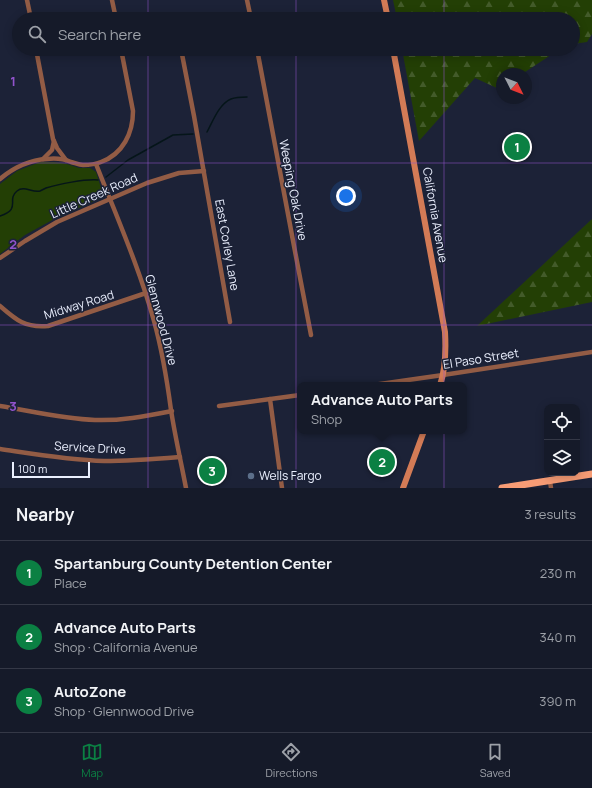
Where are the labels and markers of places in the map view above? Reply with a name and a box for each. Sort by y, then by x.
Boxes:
pin: 1 [504,132,530,162]
pin: 2 [369,447,395,477]
pin: 3 [199,456,225,486]
place label: Wells Fargo [259,467,322,484]
marker: Wells Fargo [246,471,256,481]

